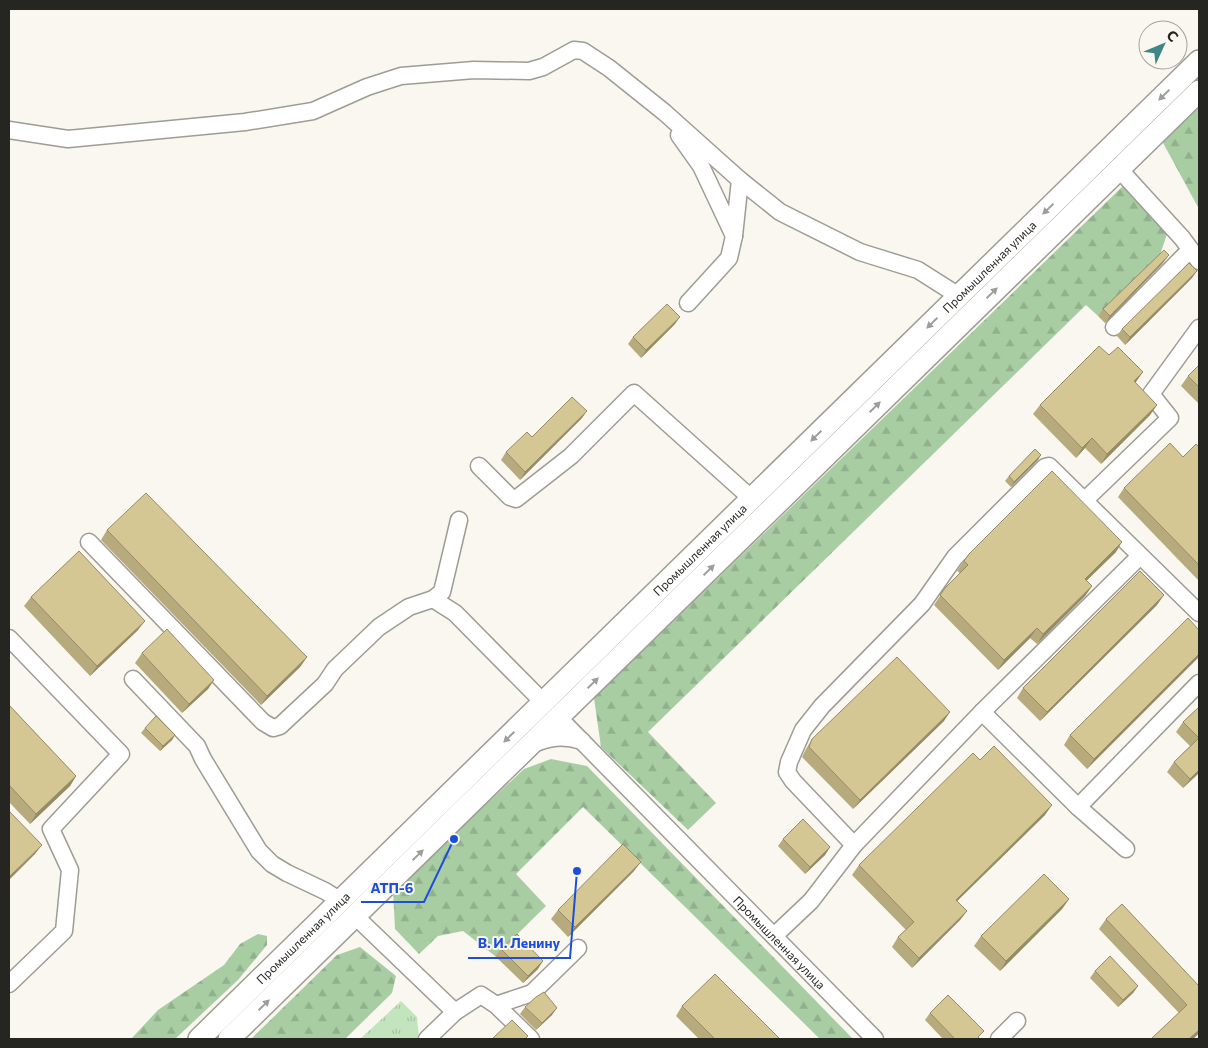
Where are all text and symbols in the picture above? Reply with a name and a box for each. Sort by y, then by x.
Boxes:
north arrow [1138,20,1188,70]
text: С [1163,26,1182,45]
one-way arrow [1159,89,1171,101]
one-way arrow [1043,203,1055,215]
street label: Промышленная улица [939,218,1039,315]
one-way arrow [985,288,997,300]
one-way arrow [927,316,939,328]
one-way arrow [869,401,881,413]
one-way arrow [810,430,822,442]
street label: Промышленная улица [650,501,749,598]
one-way arrow [703,564,715,576]
one-way arrow [587,677,599,689]
one-way arrow [503,731,515,743]
one-way arrow [411,849,423,861]
callout: АТП-6 [361,873,424,902]
text: АТП-6 [371,879,414,896]
street label: Промышленная улица [253,889,352,986]
street label: Промышленная улица [731,893,829,992]
callout: В. И. Ленину [468,929,570,958]
text: В. И. Ленину [478,934,561,951]
one-way arrow [258,999,270,1011]

